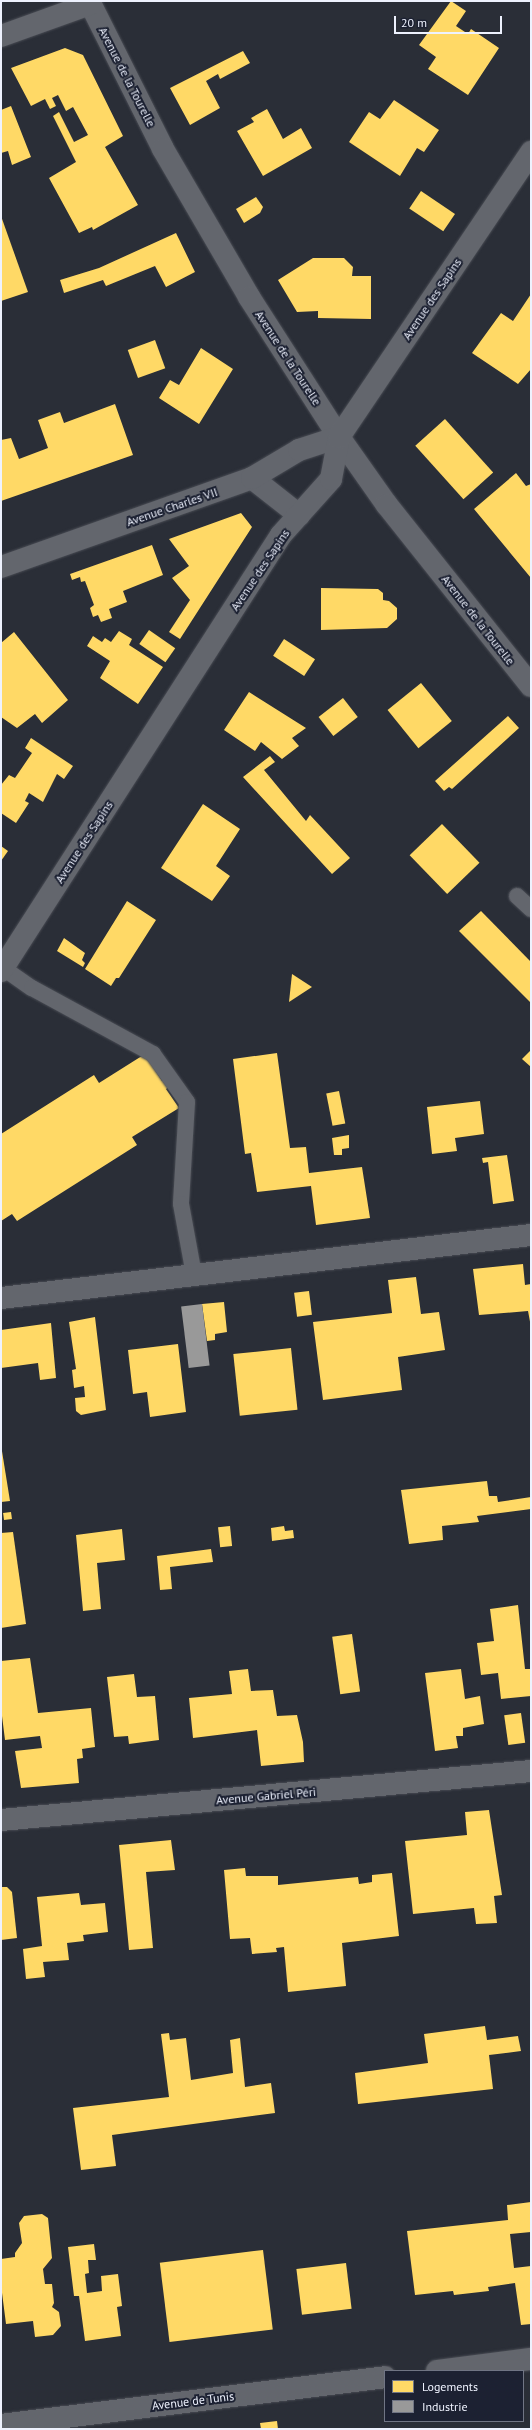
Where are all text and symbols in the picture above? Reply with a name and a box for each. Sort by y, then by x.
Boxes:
scale bar [396,8,504,34]
text: 20 m [401,15,427,30]
street label: Avenue de la Tourelle [96,25,158,129]
street label: Avenue des Sapins [399,256,465,342]
street label: Avenue de la Tourelle [252,308,324,408]
street label: Avenue Charles VII [124,485,220,529]
street label: Avenue des Sapins [227,527,293,613]
street label: Avenue de la Tourelle [438,572,518,668]
street label: Avenue des Sapins [52,798,116,886]
street label: Avenue Gabriel Péri [215,1784,317,1808]
legend [384,2370,524,2422]
text: Logements [422,2379,478,2394]
street label: Avenue de Tunis [151,2389,235,2413]
text: Industrie [422,2399,468,2414]

